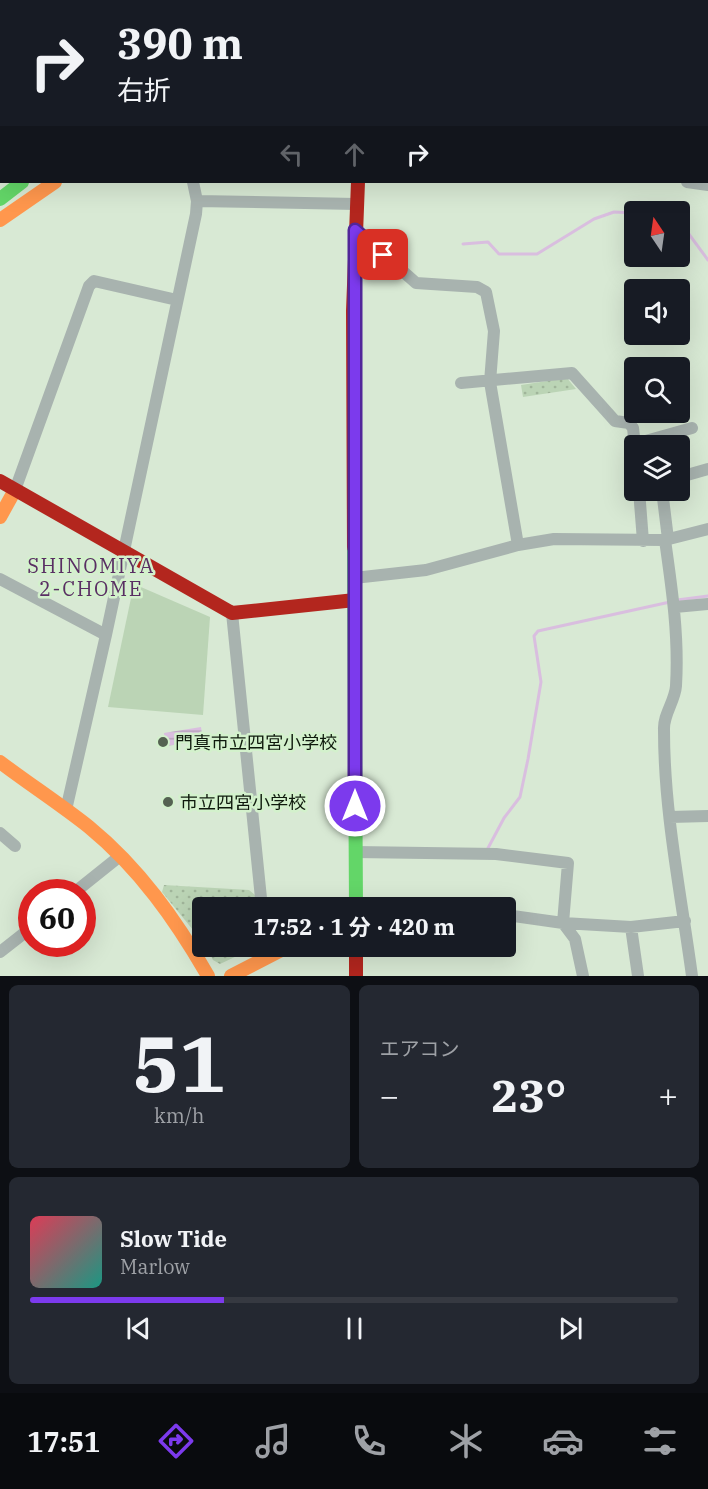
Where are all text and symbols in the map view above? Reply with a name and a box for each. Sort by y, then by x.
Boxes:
text: 390 m [117,16,243,71]
icon: right [18,24,96,102]
text: 右折 [117,72,171,107]
icon: left [275,138,308,171]
icon: ahead [338,138,371,171]
icon: right [401,138,434,171]
north arrow [624,201,690,267]
map controls [624,201,690,501]
pin [357,229,408,280]
icon: arrive [366,238,399,271]
button: sound [624,279,690,345]
button: search [624,357,690,423]
button: layers [624,435,690,501]
district label: SHINOMIYA 2-CHOME [27,552,155,602]
place label: 門真市立四宮小学校 [175,731,337,754]
marker: 門真市立四宮小学校 [156,735,170,749]
position arrow [323,774,387,838]
place label: 市立四宮小学校 [180,791,306,814]
marker: 市立四宮小学校 [161,795,175,809]
speed limit sign: 60 [18,879,96,957]
text: 17:52 · 1 分 · 420 m [253,912,455,941]
text: 51 [132,1012,226,1113]
text: エアコン [380,1035,460,1062]
text: 23° [491,1066,566,1124]
text: − [380,1074,399,1117]
text: + [658,1074,678,1117]
text: km/h [154,1102,205,1129]
text: Slow Tide [120,1224,227,1253]
text: Marlow [120,1253,190,1280]
icon: previous [122,1312,155,1345]
icon: pause [338,1312,371,1345]
icon: next [554,1312,587,1345]
icon: directions [155,1420,197,1462]
icon: music [252,1420,294,1462]
icon: phone [348,1420,390,1462]
icon: climate [445,1420,487,1462]
icon: car [542,1420,584,1462]
icon: filters [639,1420,681,1462]
text: 17:51 [27,1424,100,1459]

